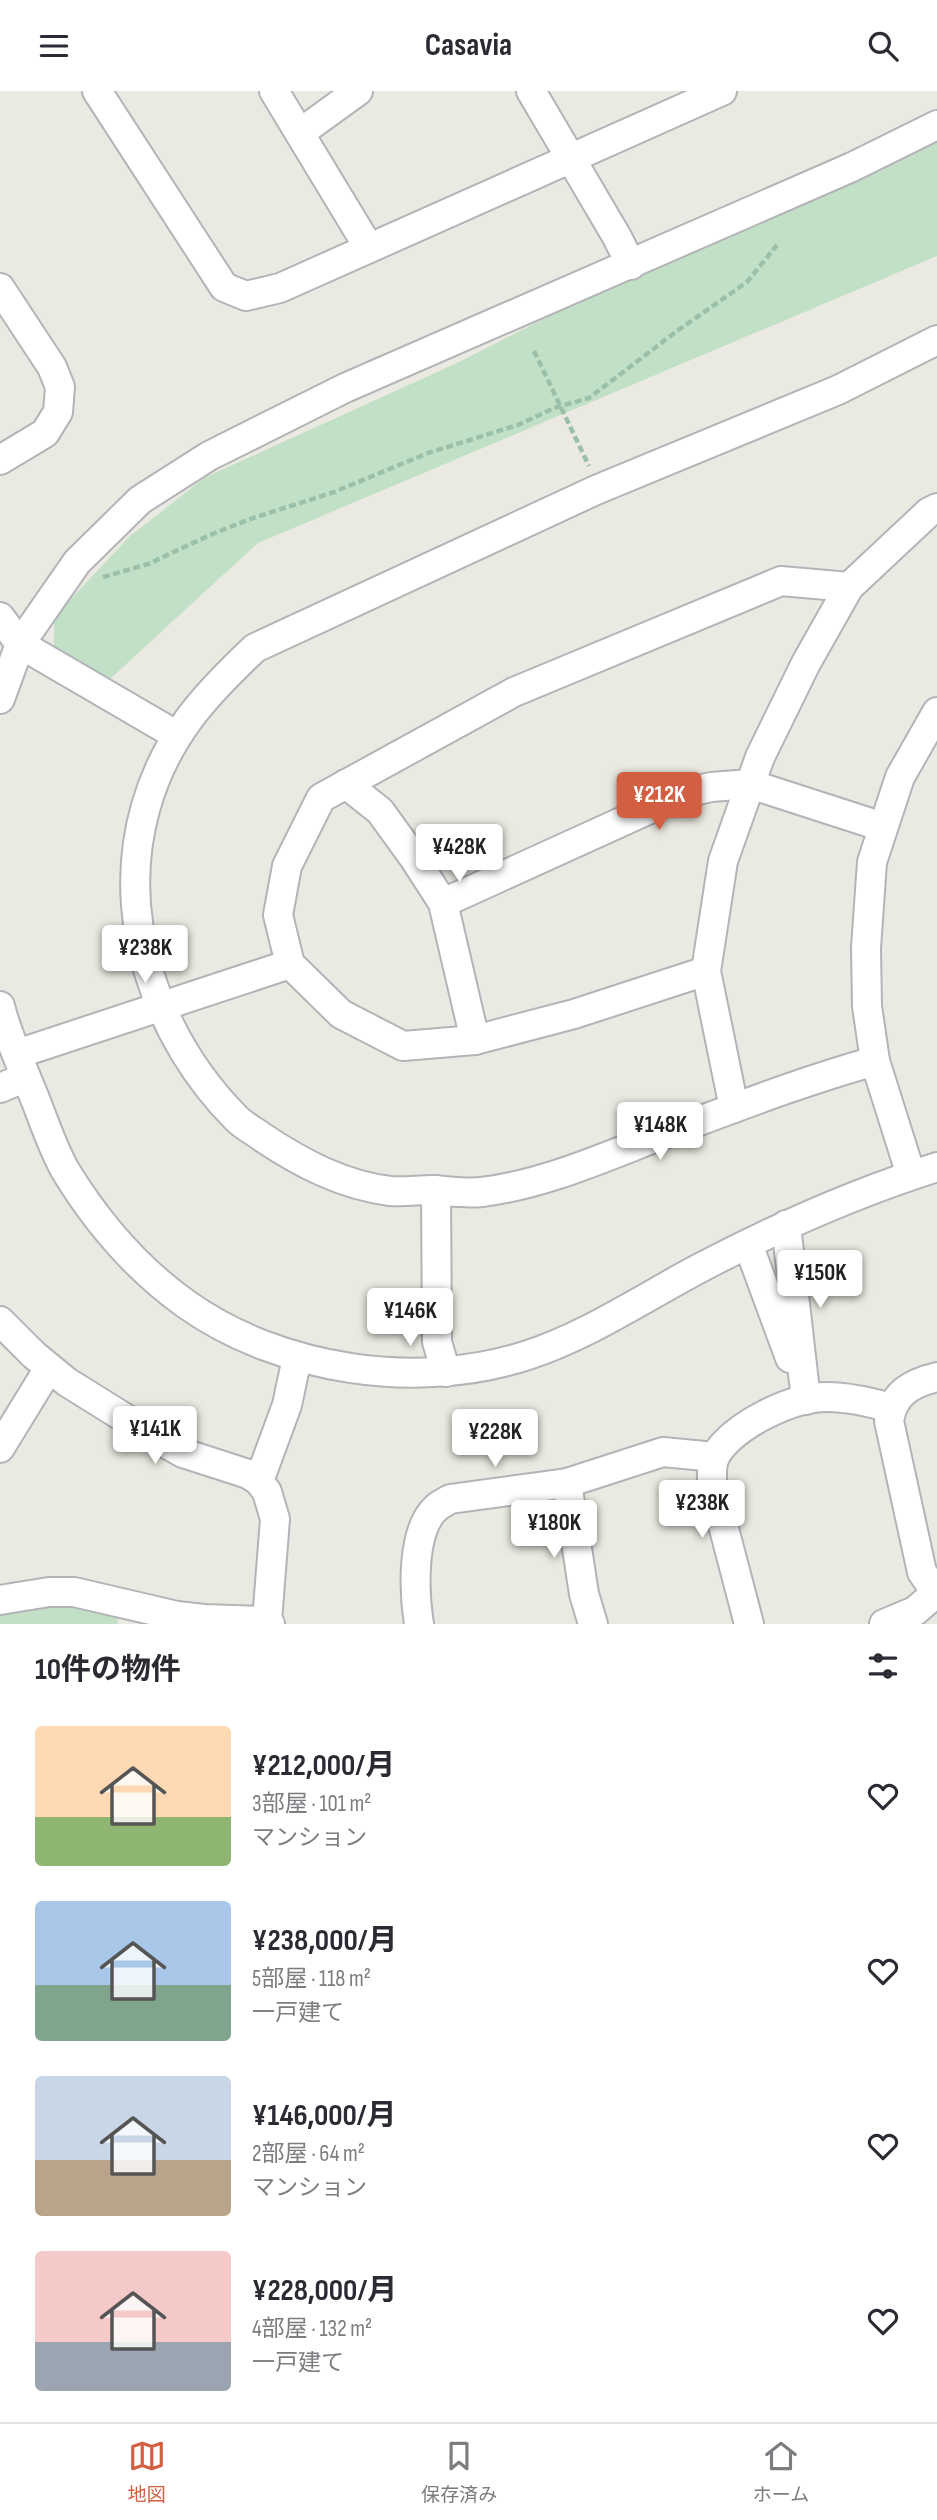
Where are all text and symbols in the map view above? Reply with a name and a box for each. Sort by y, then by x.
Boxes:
text: Casavia [425,26,512,65]
icon: menu [35,27,73,65]
icon: search [864,27,902,65]
pin: ¥212K [610,773,708,832]
text: ¥212K [633,781,685,809]
pin: ¥428K [410,825,508,884]
text: ¥428K [432,833,486,861]
pin: ¥238K [96,925,194,985]
text: ¥238K [118,934,172,962]
pin: ¥148K [611,1103,709,1162]
text: ¥148K [633,1111,687,1139]
pin: ¥150K [771,1251,869,1310]
text: ¥150K [793,1259,847,1287]
pin: ¥146K [361,1289,459,1348]
text: ¥146K [383,1297,437,1325]
pin: ¥141K [106,1407,204,1466]
pin: ¥228K [446,1409,544,1469]
text: ¥141K [129,1415,181,1443]
text: ¥228K [468,1418,522,1446]
pin: ¥238K [653,1481,751,1540]
text: ¥238K [675,1489,729,1517]
pin: ¥180K [505,1501,603,1560]
text: ¥180K [527,1509,581,1537]
icon: filters [864,1647,902,1685]
text: 10件の物件 [35,1652,181,1688]
text: ¥212,000/月 [252,1748,395,1784]
icon: home [91,1754,175,1838]
icon: heart [864,1777,902,1815]
text: 3部屋 · 101 m² [252,1790,371,1818]
text: マンション [252,1824,367,1852]
text: ¥238,000/月 [252,1923,398,1959]
icon: home [91,1929,175,2013]
icon: heart [864,1952,902,1990]
text: 5部屋 · 118 m² [252,1965,371,1993]
text: 一戸建て [252,1999,344,2027]
text: ¥146,000/月 [252,2098,397,2134]
icon: home [91,2104,175,2188]
icon: heart [864,2127,902,2165]
text: 2部屋 · 64 m² [252,2140,365,2168]
text: マンション [252,2174,367,2202]
text: ¥228,000/月 [252,2273,397,2309]
icon: home [91,2279,175,2363]
icon: heart [864,2302,902,2340]
text: 4部屋 · 132 m² [252,2315,372,2343]
text: 一戸建て [252,2349,344,2377]
tab: 地図 [128,2437,166,2507]
tab: 保存済み [421,2437,497,2507]
tab: ホーム [753,2437,809,2507]

